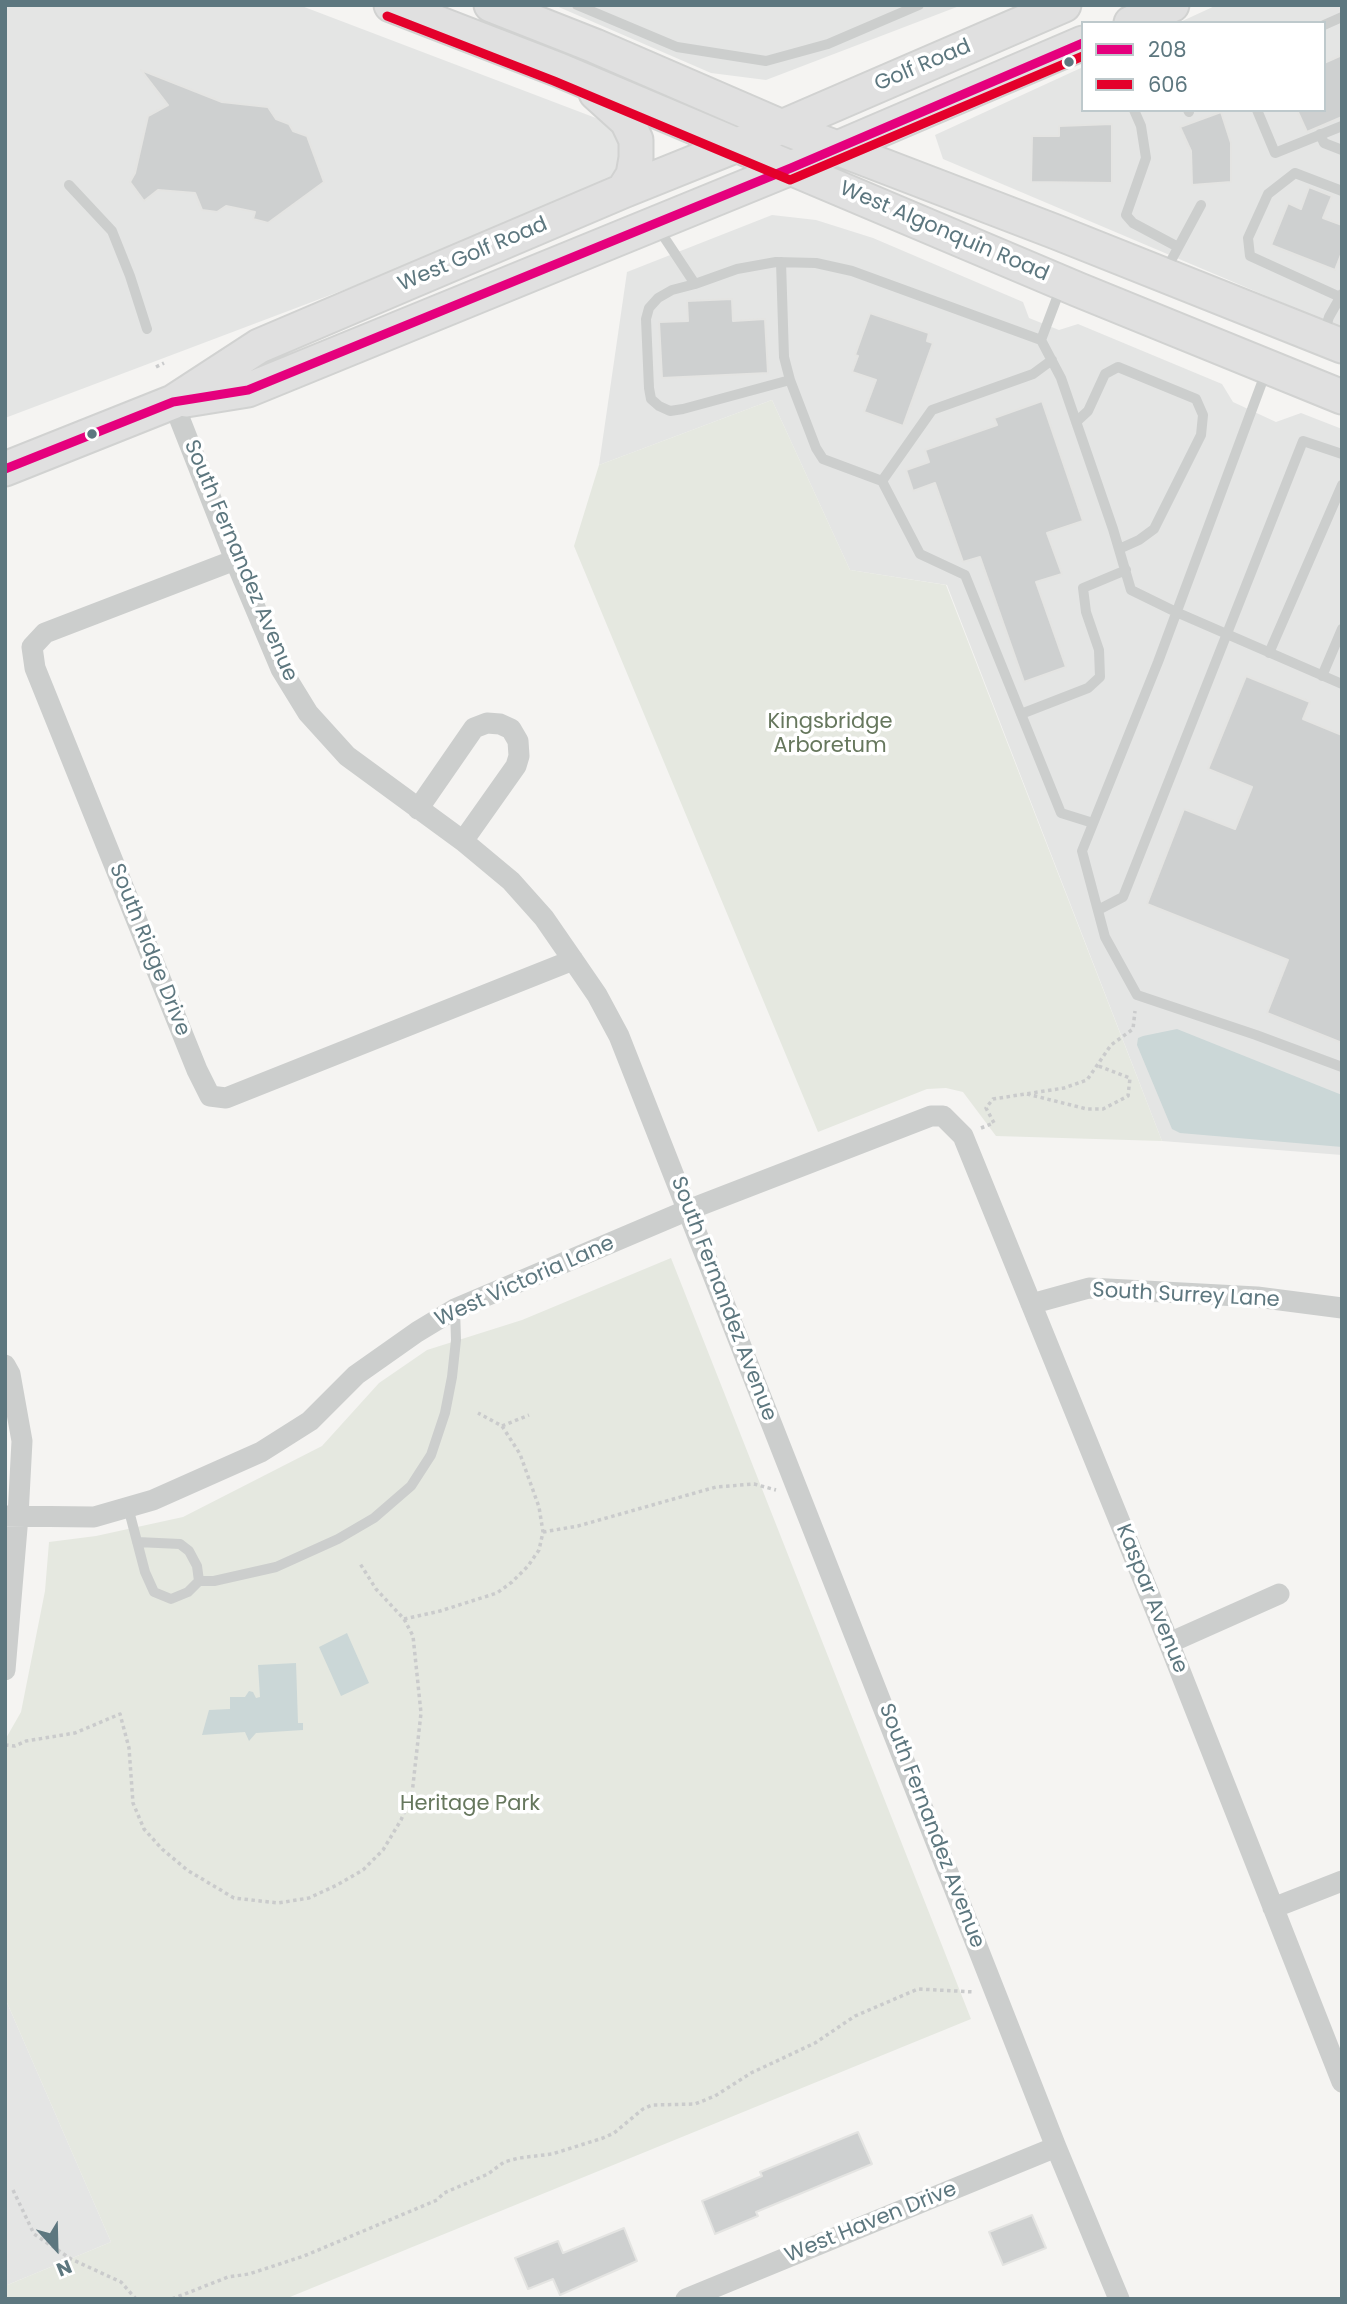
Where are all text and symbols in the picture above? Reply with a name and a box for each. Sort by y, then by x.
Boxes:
legend [1081,21,1326,112]
street label: Golf Road [871,34,975,98]
text: 208 [1148,35,1187,64]
unlabelled marker [1062,55,1076,69]
text: 606 [1148,70,1188,99]
street label: West Algonquin Road [836,177,1052,287]
street label: West Golf Road [395,212,551,298]
unlabelled marker [85,427,99,441]
street label: South Fernandez Avenue [178,437,302,685]
park label: Kingsbridge Arboretum [768,710,892,760]
street label: South Ridge Drive [103,860,195,1040]
street label: South Fernandez Avenue [665,1173,781,1425]
street label: West Victoria Lane [432,1231,618,1333]
street label: South Surrey Lane [1092,1279,1280,1313]
street label: Kaspar Avenue [1110,1521,1192,1677]
street label: South Fernandez Avenue [873,1700,989,1952]
park label: Heritage Park [400,1792,540,1818]
street label: West Haven Drive [781,2177,961,2269]
north arrow [21,2213,91,2283]
text: N [52,2253,76,2283]

